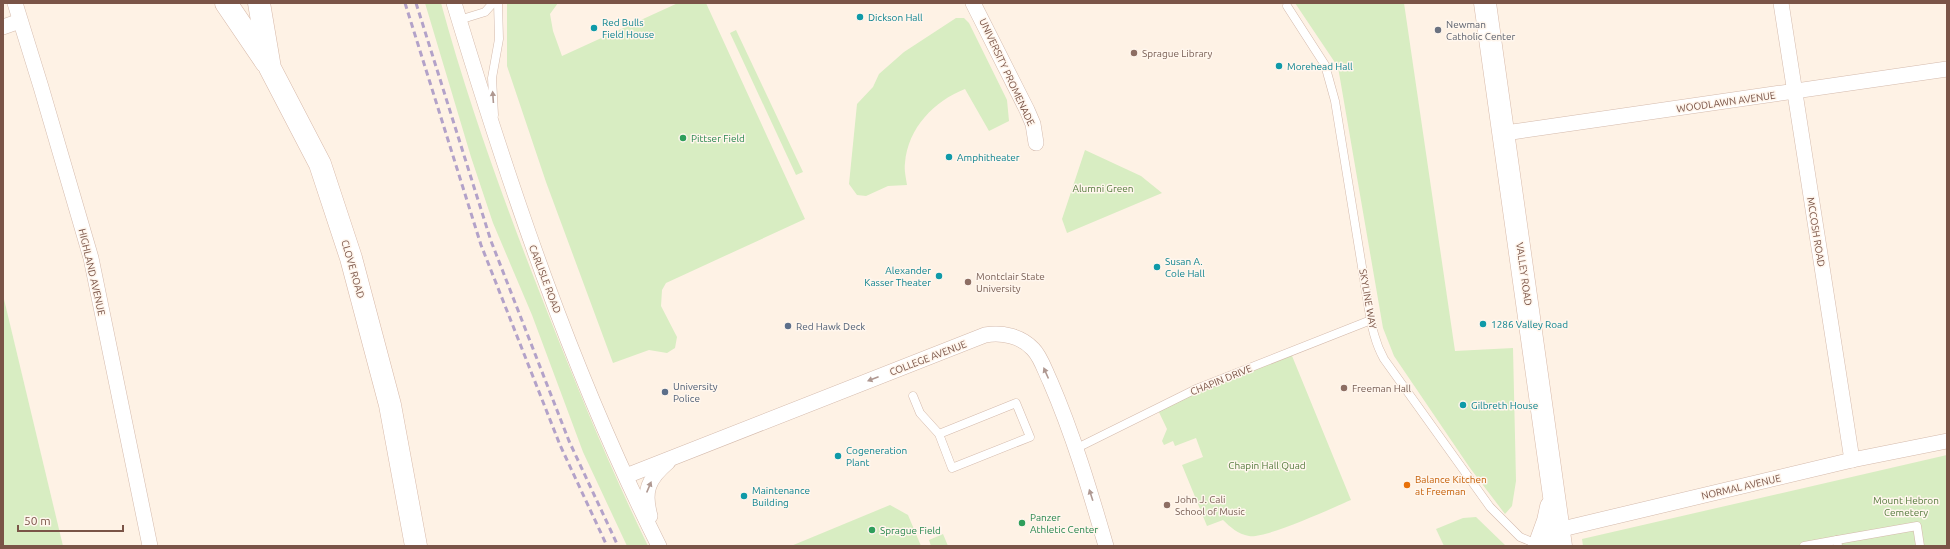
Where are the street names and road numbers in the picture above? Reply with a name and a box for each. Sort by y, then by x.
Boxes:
street label: UNIVERSITY PROMENADE [977,17,1037,128]
street label: WOODLAWN AVENUE [1676,90,1777,114]
street label: MCCOSH ROAD [1805,196,1827,268]
street label: HIGHLAND AVENUE [77,227,107,317]
street label: CLOVE ROAD [339,239,367,299]
street label: VALLEY ROAD [1514,242,1534,306]
street label: CARLISLE ROAD [527,243,563,315]
street label: SKYLINE WAY [1357,268,1379,330]
street label: COLLEGE AVENUE [888,338,968,378]
street label: CHAPIN DRIVE [1189,363,1254,397]
street label: NORMAL AVENUE [1700,472,1782,501]

